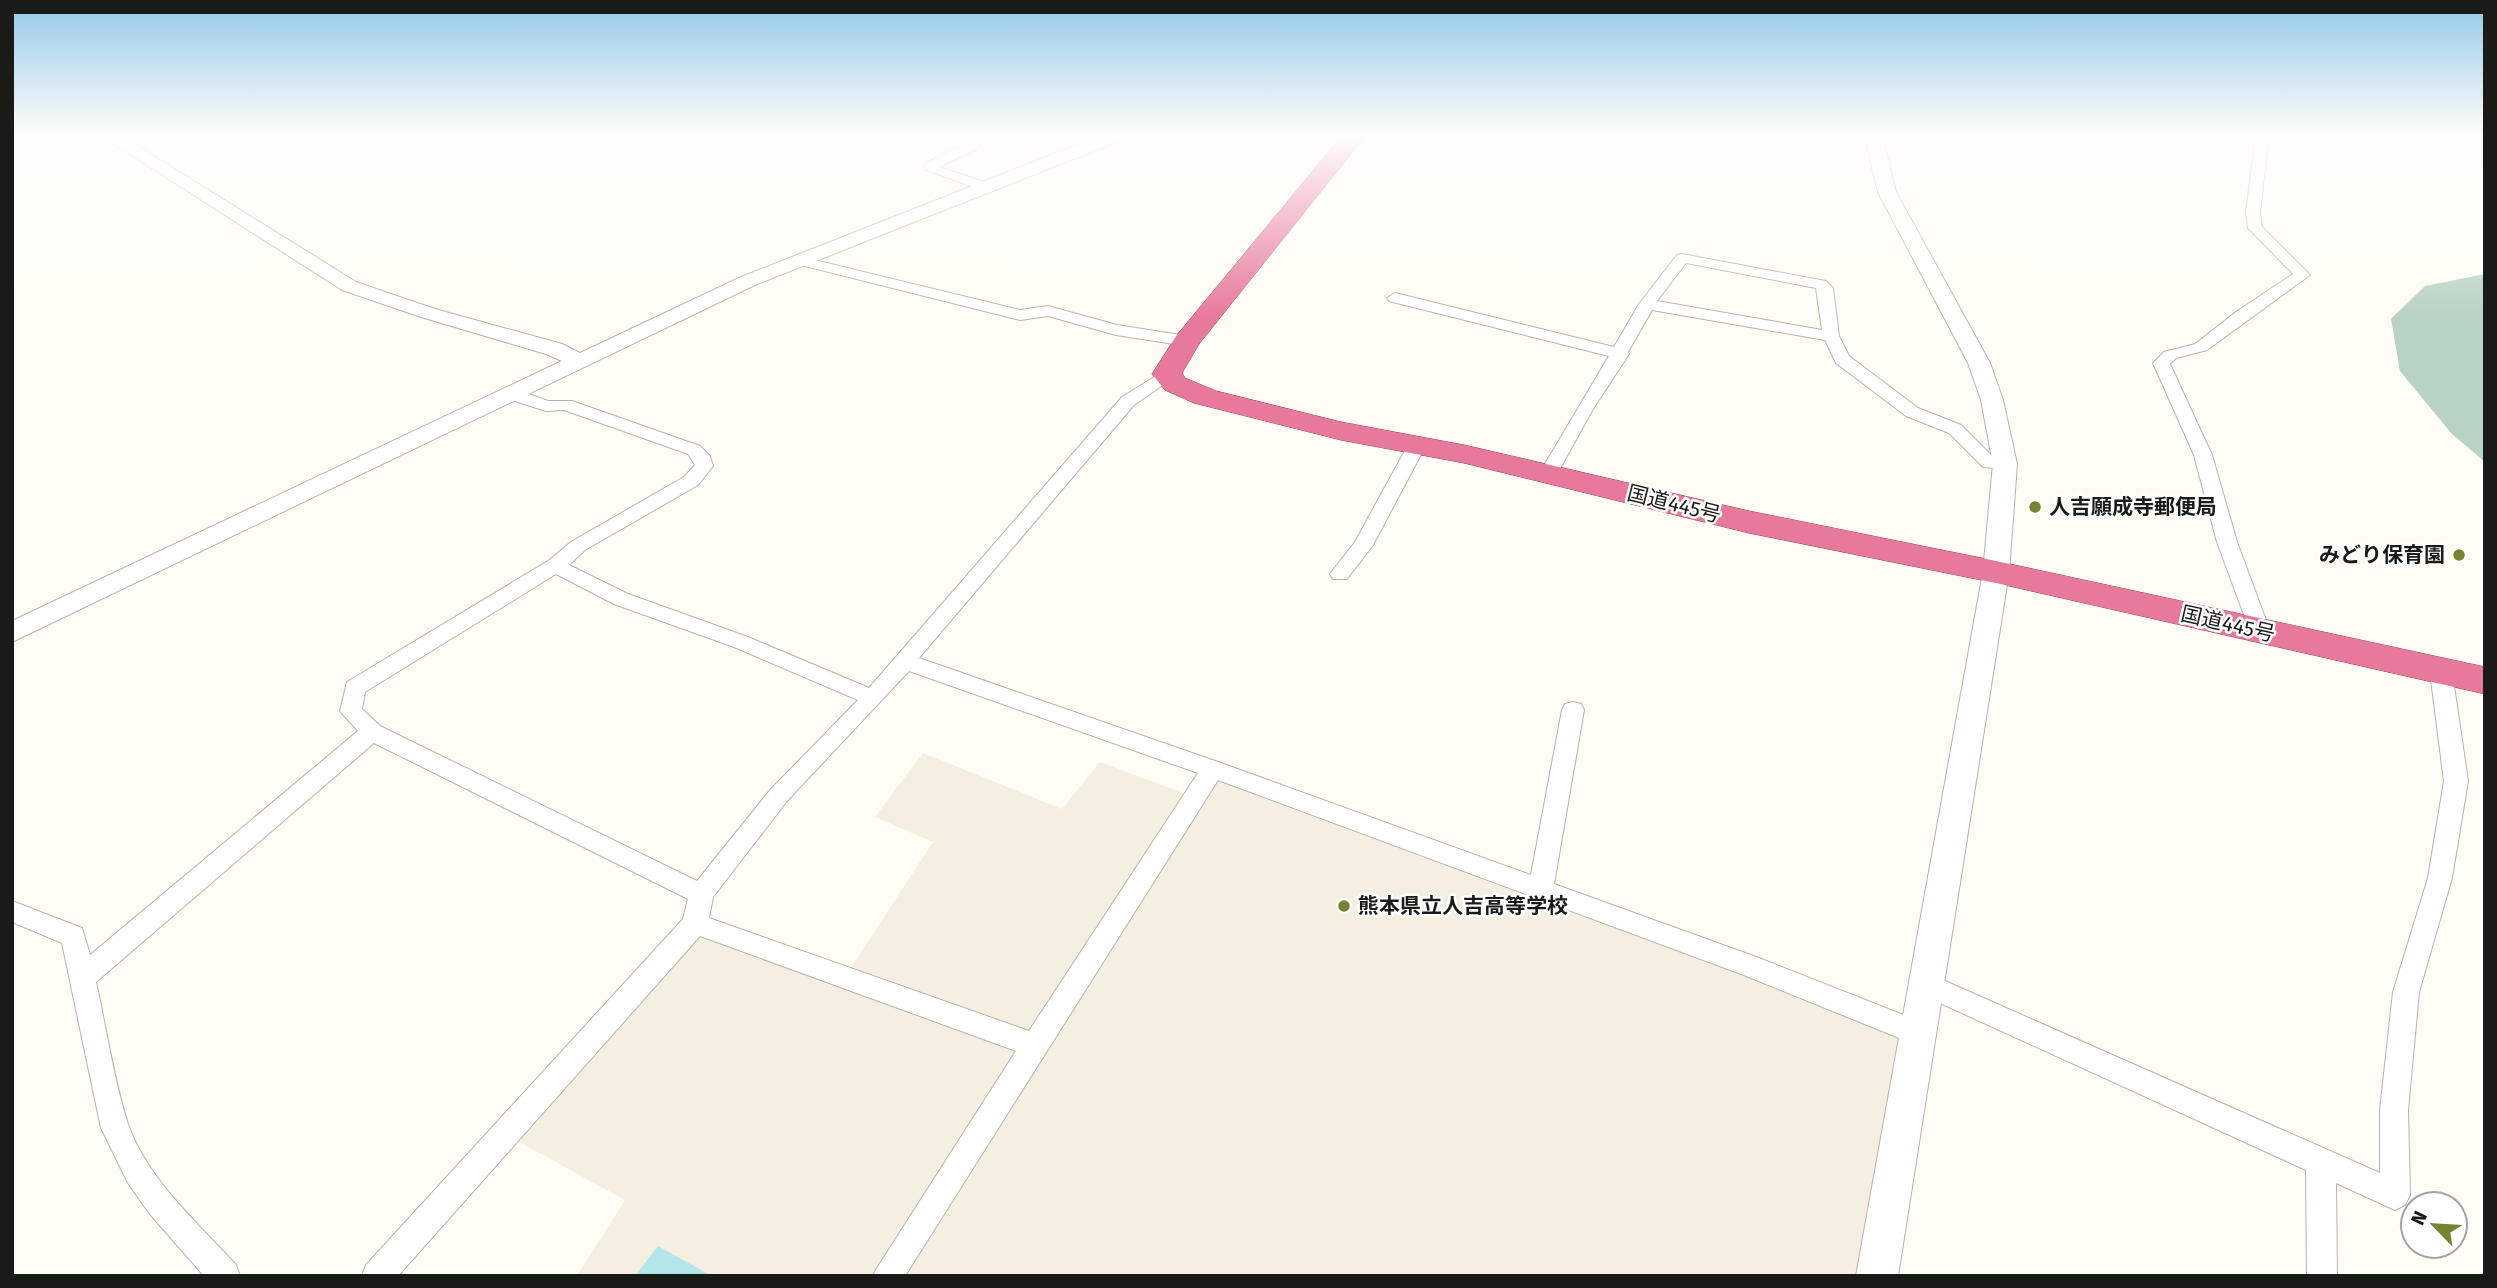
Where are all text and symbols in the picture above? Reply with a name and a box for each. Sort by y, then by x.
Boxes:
street label: 国道445号 [1624,480,1724,528]
place label: 人吉願成寺郵便局 [2049,494,2217,520]
marker: 人吉願成寺郵便局 [2027,499,2043,515]
place label: みどり保育園 [2319,542,2445,568]
marker: みどり保育園 [2451,547,2467,563]
street label: 国道445号 [2178,601,2278,647]
place label: 熊本県立人吉高等学校 [1358,893,1568,919]
marker: 熊本県立人吉高等学校 [1336,898,1352,914]
north arrow [2399,1190,2469,1260]
text: N [2406,1207,2432,1229]

